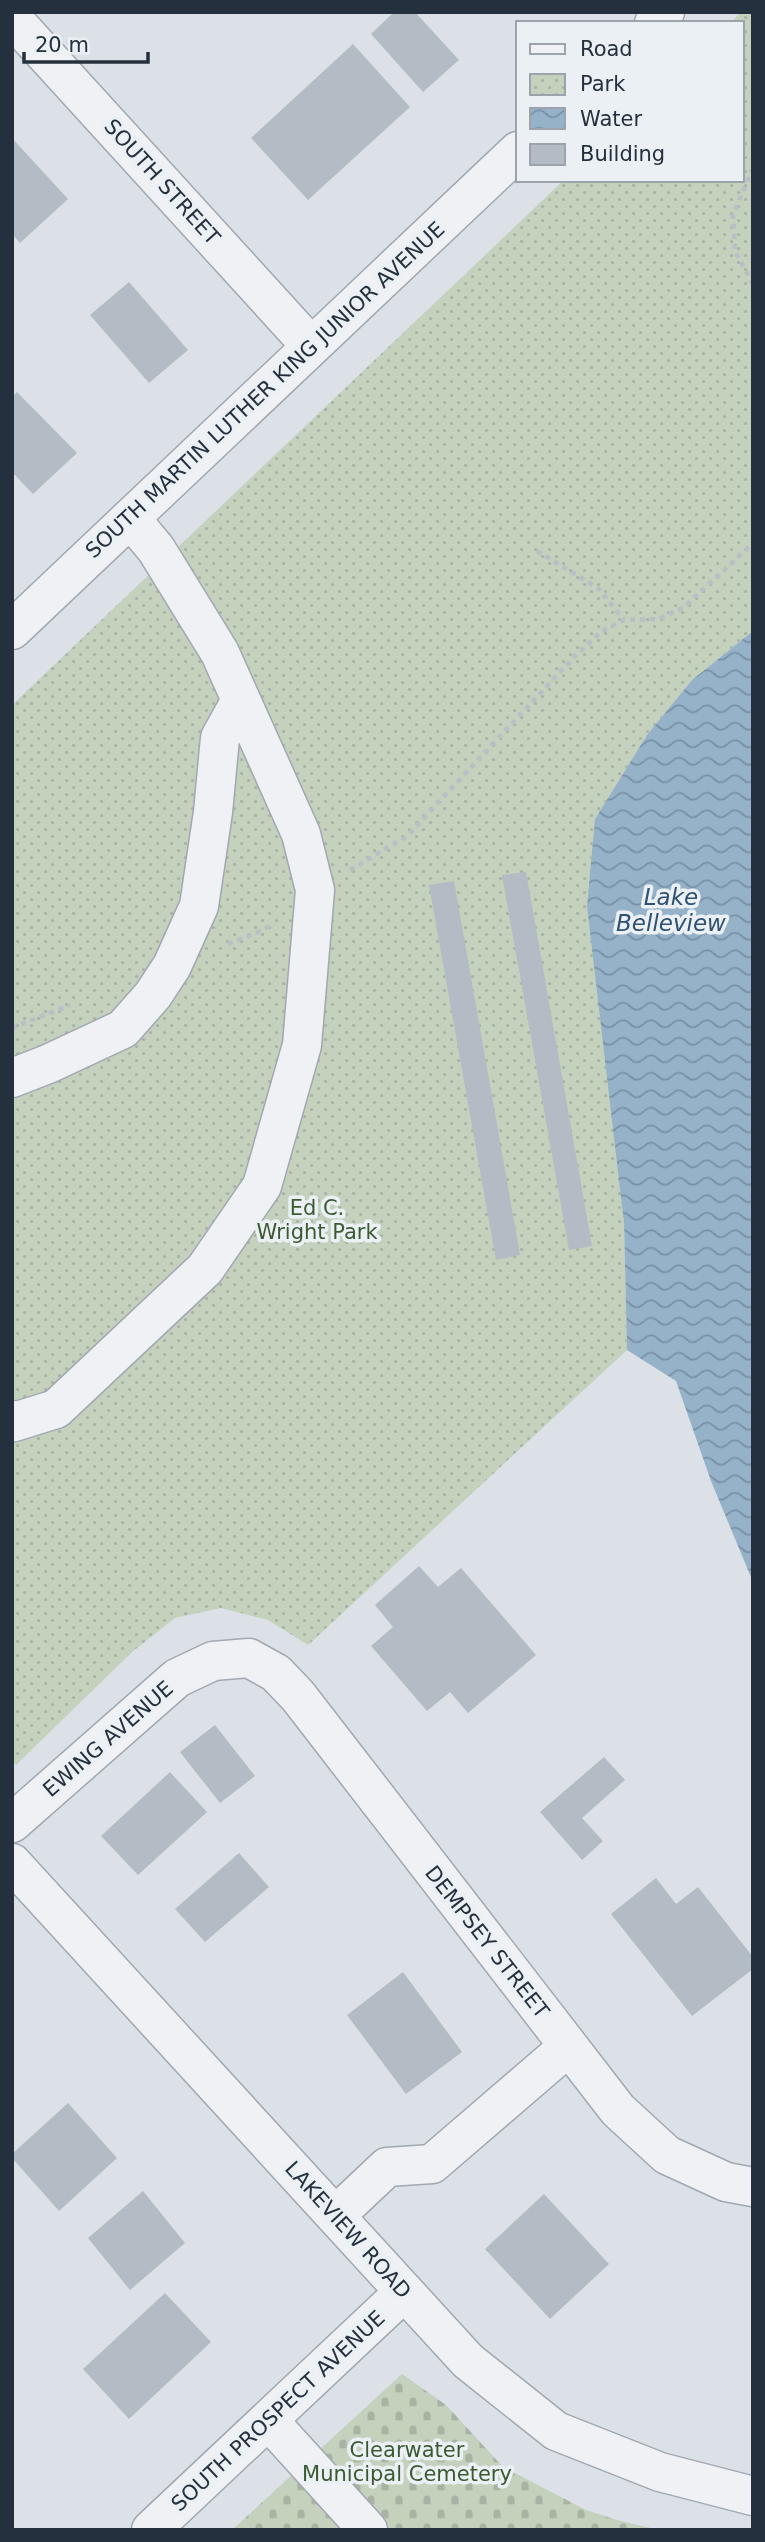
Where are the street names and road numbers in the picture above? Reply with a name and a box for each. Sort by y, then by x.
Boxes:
street label: SOUTH STREET [99,114,225,250]
street label: SOUTH MARTIN LUTHER KING JUNIOR AVENUE [81,217,449,563]
street label: EWING AVENUE [38,1676,178,1802]
street label: DEMPSEY STREET [420,1861,554,2023]
street label: LAKEVIEW ROAD [280,2157,416,2303]
street label: SOUTH PROSPECT AVENUE [166,2306,390,2516]

